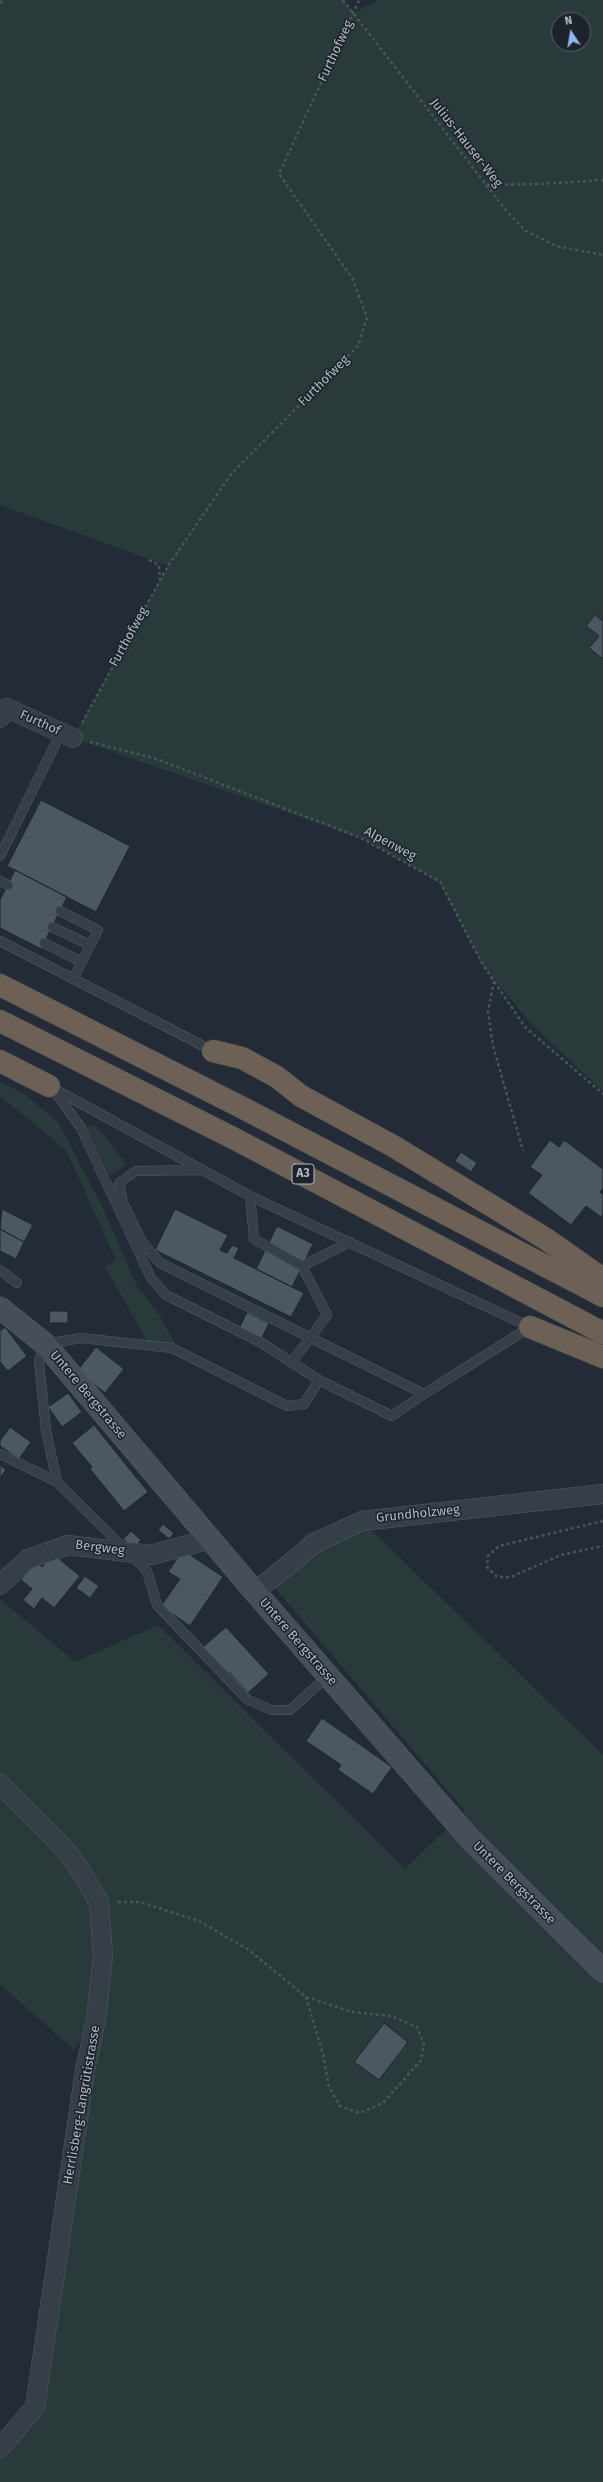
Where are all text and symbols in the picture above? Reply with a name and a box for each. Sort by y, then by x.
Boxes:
north arrow [551,12,591,52]
text: N [564,14,574,28]
street label: Furthofweg [315,18,357,84]
street label: Julius-Hauser-Weg [426,95,506,191]
street label: Furthofweg [295,352,353,410]
street label: Furthofweg [106,604,152,670]
street label: Furthof [17,707,63,739]
street label: Alpenweg [361,824,419,864]
road number: A3 [292,1164,314,1184]
street label: Untere Bergstrasse [46,1348,130,1442]
street label: Grundholzweg [375,1502,461,1526]
street label: Bergweg [74,1537,126,1559]
street label: Untere Bergstrasse [256,1595,340,1689]
street label: Untere Bergstrasse [469,1838,559,1928]
street label: Herrlisberg-Langrütistrasse [60,2024,104,2186]

